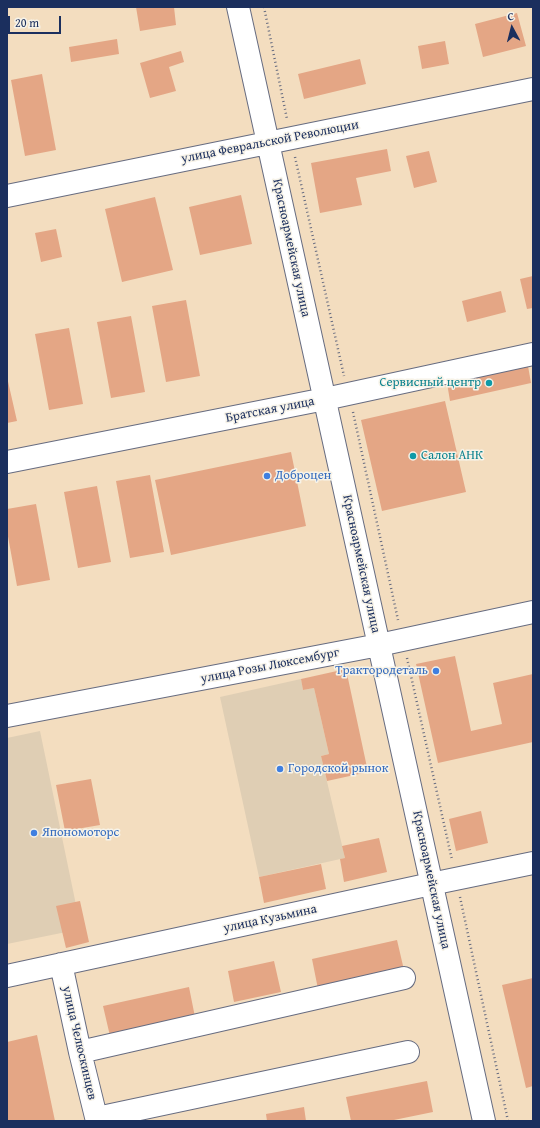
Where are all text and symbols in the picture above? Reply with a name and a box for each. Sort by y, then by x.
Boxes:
scale bar [10,8,63,34]
north arrow [492,8,532,48]
text: С [506,8,515,24]
text: 20 m [15,14,39,31]
street label: улица Февральской Революции [180,117,360,167]
street label: Красноармейская улица [269,178,313,318]
place label: Сервисный центр [379,375,481,391]
marker: Сервисный центр [484,378,494,388]
street label: Братская улица [224,394,316,426]
place label: Салон АНК [421,448,483,464]
marker: Салон АНК [408,451,418,461]
place label: Доброцен [275,468,331,484]
marker: Доброцен [262,471,272,481]
street label: Красноармейская улица [339,494,383,634]
street label: улица Розы Люксембург [200,645,340,687]
place label: Трактородеталь [335,663,428,679]
marker: Трактородеталь [431,666,441,676]
place label: Городской рынок [288,761,389,777]
marker: Городской рынок [275,764,285,774]
street label: Красноармейская улица [409,810,453,950]
place label: Япономоторс [42,825,119,841]
marker: Япономоторс [29,828,39,838]
street label: улица Кузьмина [222,901,318,937]
street label: улица Челюскинцев [58,985,100,1101]

